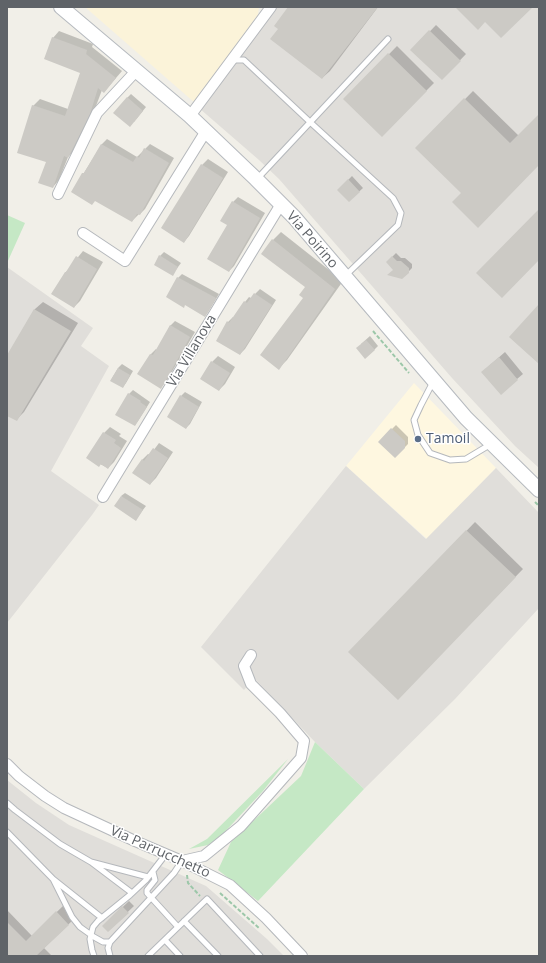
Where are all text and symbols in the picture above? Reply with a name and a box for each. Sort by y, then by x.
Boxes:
street label: Via Poirino [283,208,341,272]
street label: Via Villanova [164,312,220,390]
place label: Tamoil [426,431,470,447]
marker: Tamoil [413,434,423,444]
street label: Via Parrucchetto [107,822,213,882]

